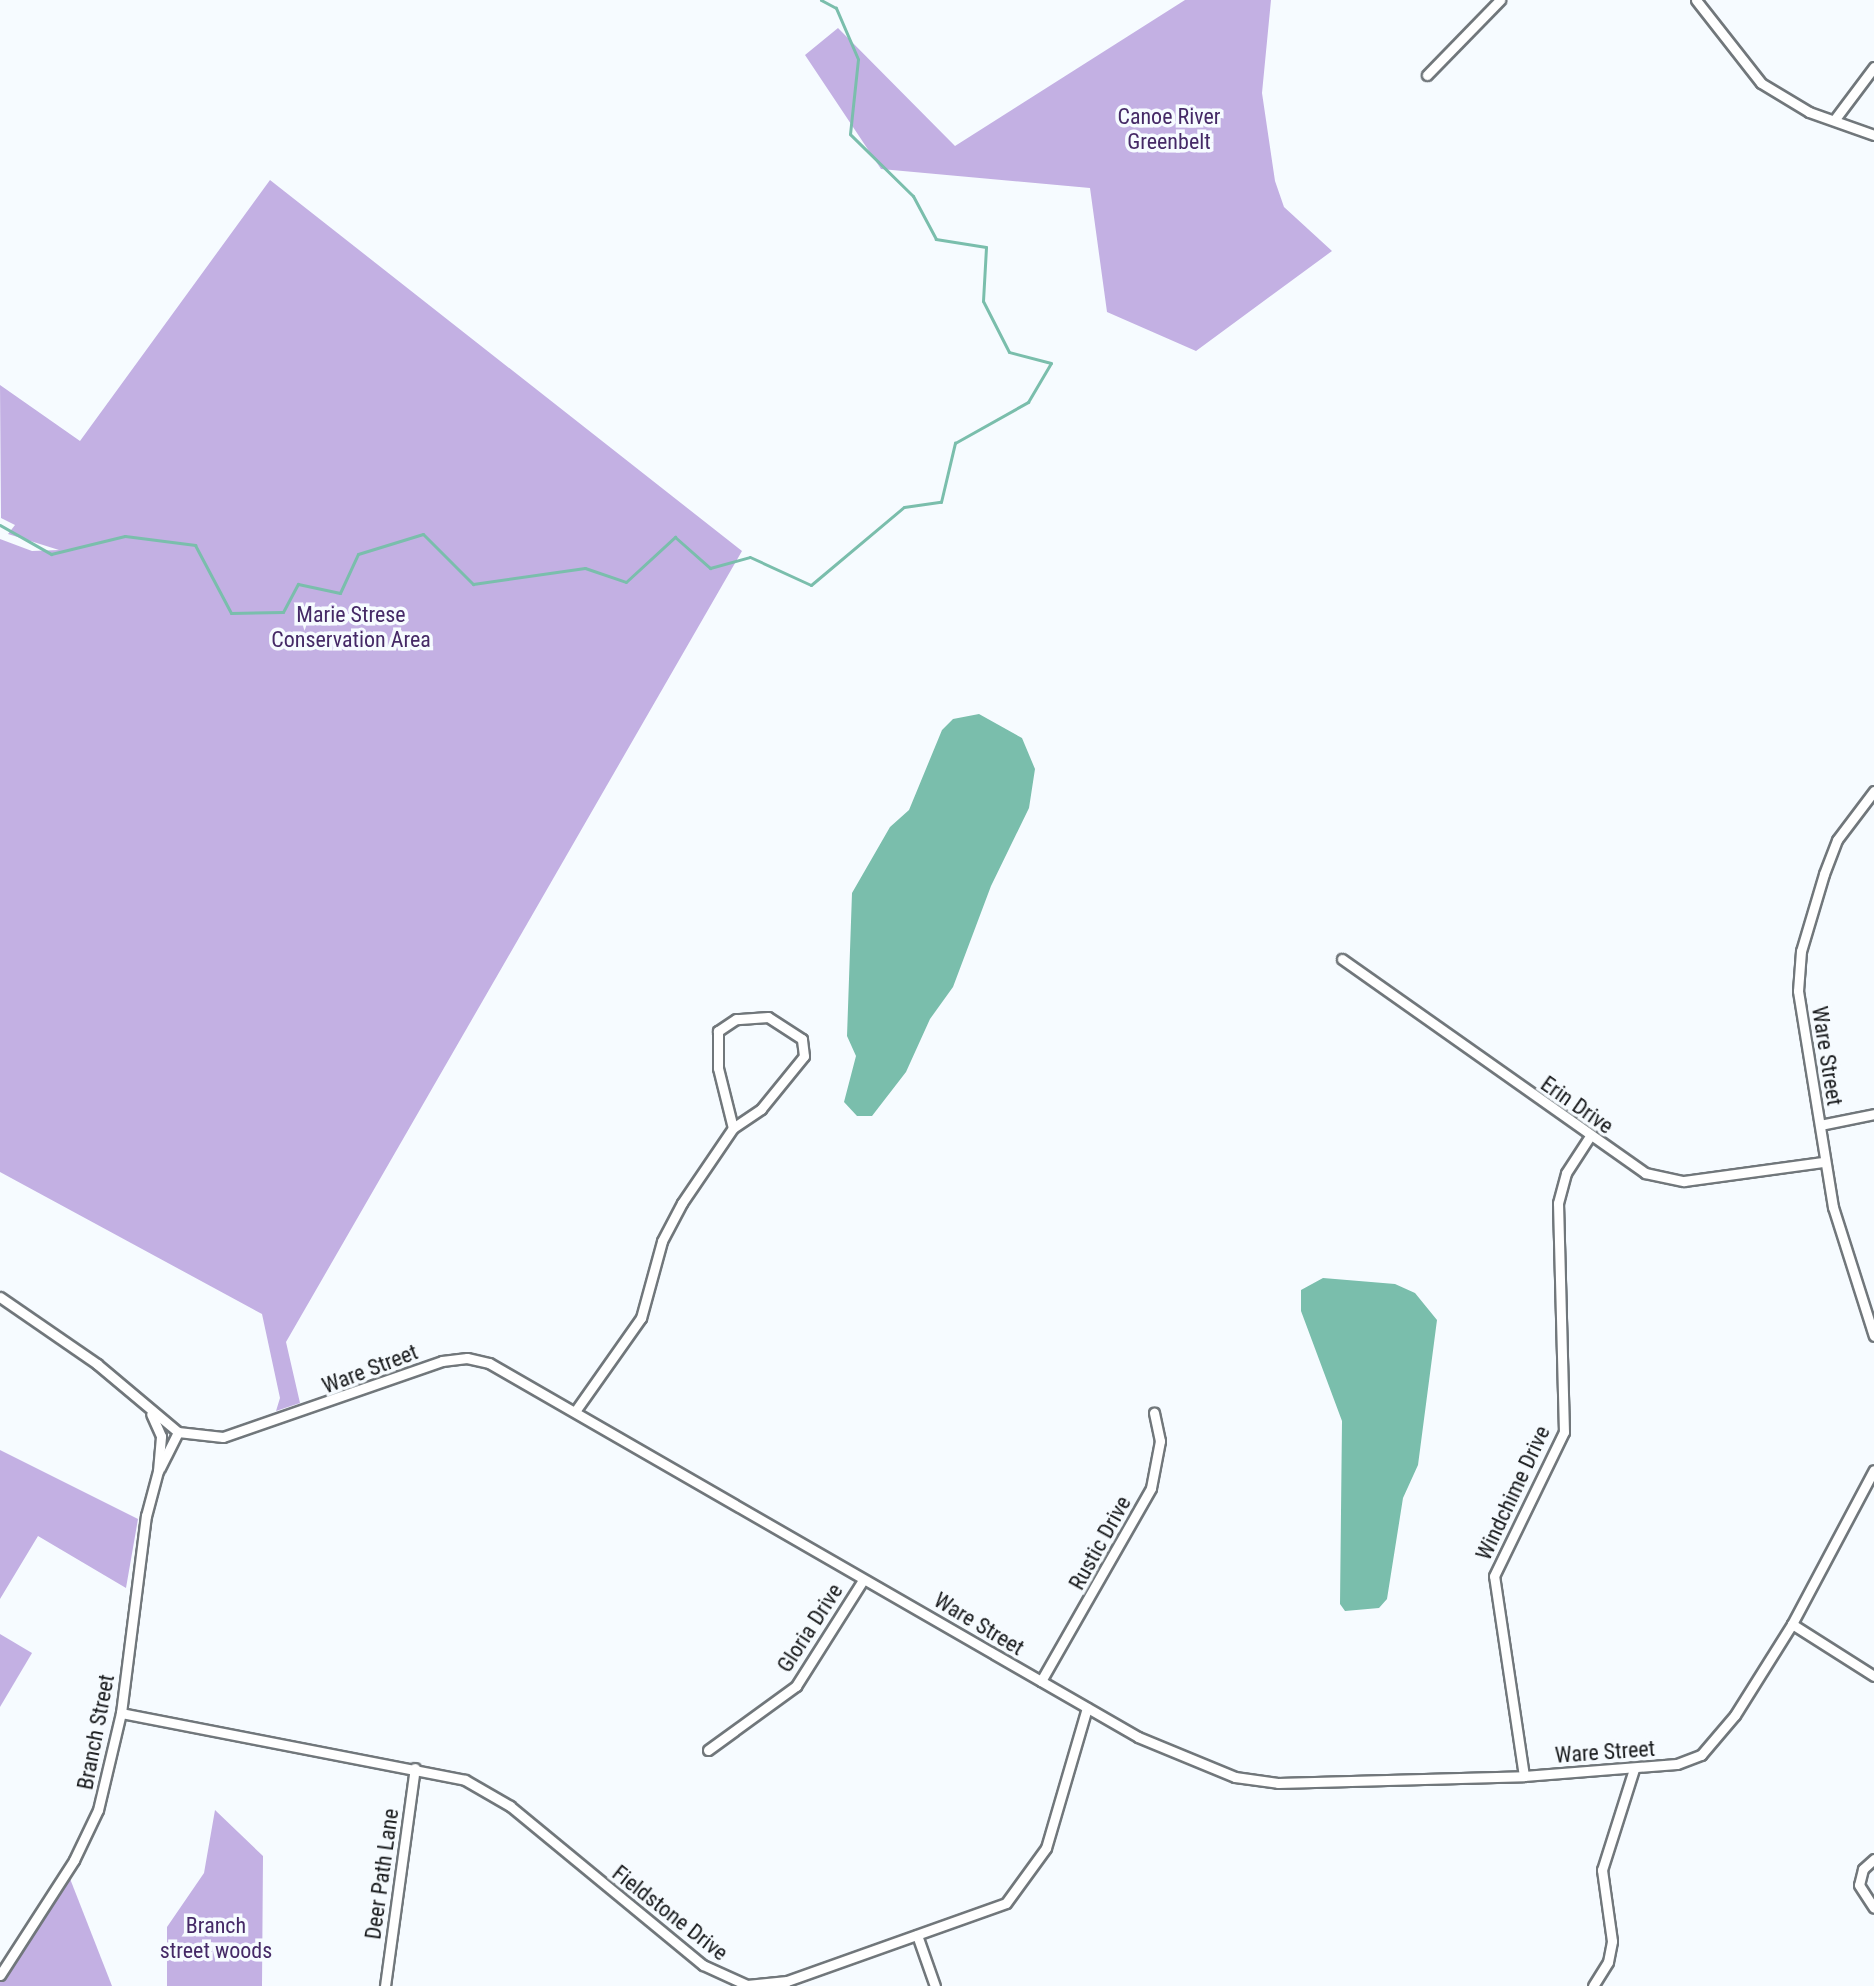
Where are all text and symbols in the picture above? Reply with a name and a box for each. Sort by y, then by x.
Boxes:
park label: Canoe River Greenbelt [1117,103,1221,154]
park label: Marie Strese Conservation Area [271,601,431,652]
street label: Ware Street [1806,1004,1848,1108]
street label: Erin Drive [1536,1071,1618,1139]
street label: Ware Street [318,1339,422,1399]
street label: Windchime Drive [1470,1422,1556,1564]
street label: Rustic Drive [1063,1492,1137,1594]
street label: Gloria Drive [772,1579,848,1677]
street label: Ware Street [929,1587,1029,1661]
street label: Branch Street [72,1672,120,1792]
street label: Ware Street [1554,1735,1656,1769]
street label: Deer Path Lane [360,1807,404,1941]
street label: Fieldstone Drive [607,1860,733,1966]
park label: Branch street woods [160,1912,272,1964]

